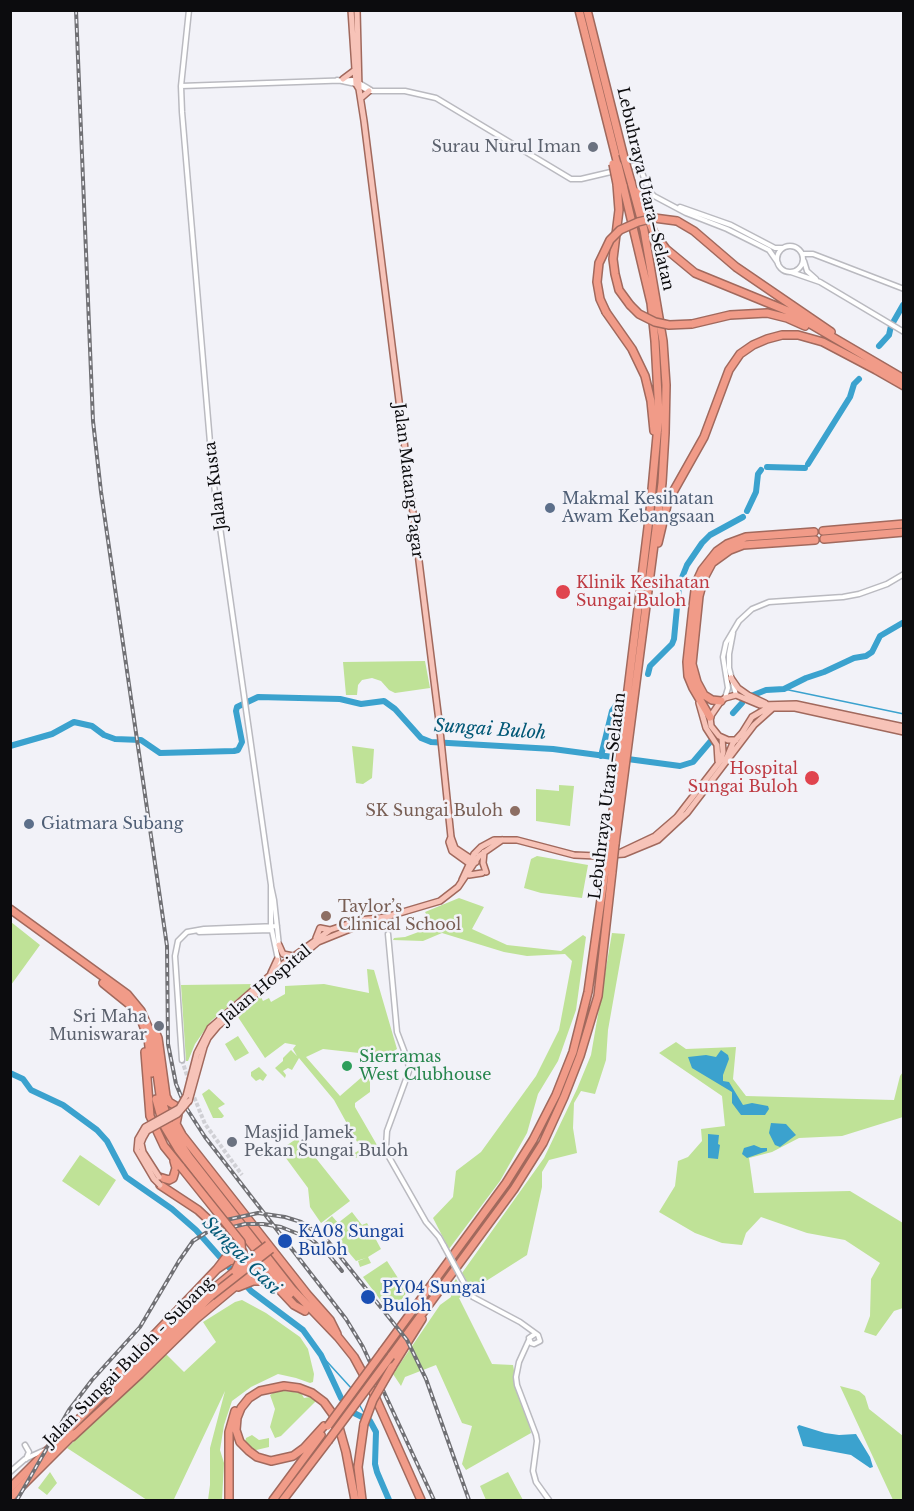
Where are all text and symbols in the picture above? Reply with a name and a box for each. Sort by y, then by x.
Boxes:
street label: Lebuhraya Utara–Selatan [612,85,678,293]
place label: Surau Nurul Iman [432,137,581,157]
marker: Surau Nurul Iman [586,140,600,154]
street label: Jalan Matang Pagar [389,402,427,560]
street label: Jalan Kusta [201,440,231,532]
place label: Makmal Kesihatan Awam Kebangsaan [562,489,715,527]
marker: Makmal Kesihatan Awam Kebangsaan [543,501,557,515]
place label: Klinik Kesihatan Sungai Buloh [576,573,710,611]
marker: Klinik Kesihatan Sungai Buloh [554,583,572,601]
street label: Lebuhraya Utara–Selatan [586,691,630,901]
water label: Sungai Buloh [433,715,547,745]
place label: Hospital Sungai Buloh [688,759,798,797]
marker: Hospital Sungai Buloh [803,769,821,787]
place label: SK Sungai Buloh [365,801,503,821]
marker: SK Sungai Buloh [508,804,522,818]
place label: Giatmara Subang [41,814,183,834]
marker: Giatmara Subang [22,817,36,831]
place label: Taylor’s Clinical School [338,897,461,935]
marker: Taylor’s Clinical School [319,909,333,923]
street label: Jalan Hospital [217,941,315,1029]
place label: Sri Maha Muniswarar [49,1007,147,1045]
marker: Sri Maha Muniswarar [152,1019,166,1033]
place label: Sierramas West Clubhouse [359,1047,491,1085]
marker: Sierramas West Clubhouse [340,1059,354,1073]
place label: Masjid Jamek Pekan Sungai Buloh [244,1123,408,1161]
marker: Masjid Jamek Pekan Sungai Buloh [225,1135,239,1149]
water label: Sungai Gasi [197,1212,285,1300]
place label: KA08 Sungai Buloh [298,1222,404,1260]
marker: KA08 Sungai Buloh [276,1232,294,1250]
street label: Jalan Sungai Buloh - Subang [40,1273,218,1451]
place label: PY04 Sungai Buloh [382,1278,486,1316]
marker: PY04 Sungai Buloh [359,1288,377,1306]

